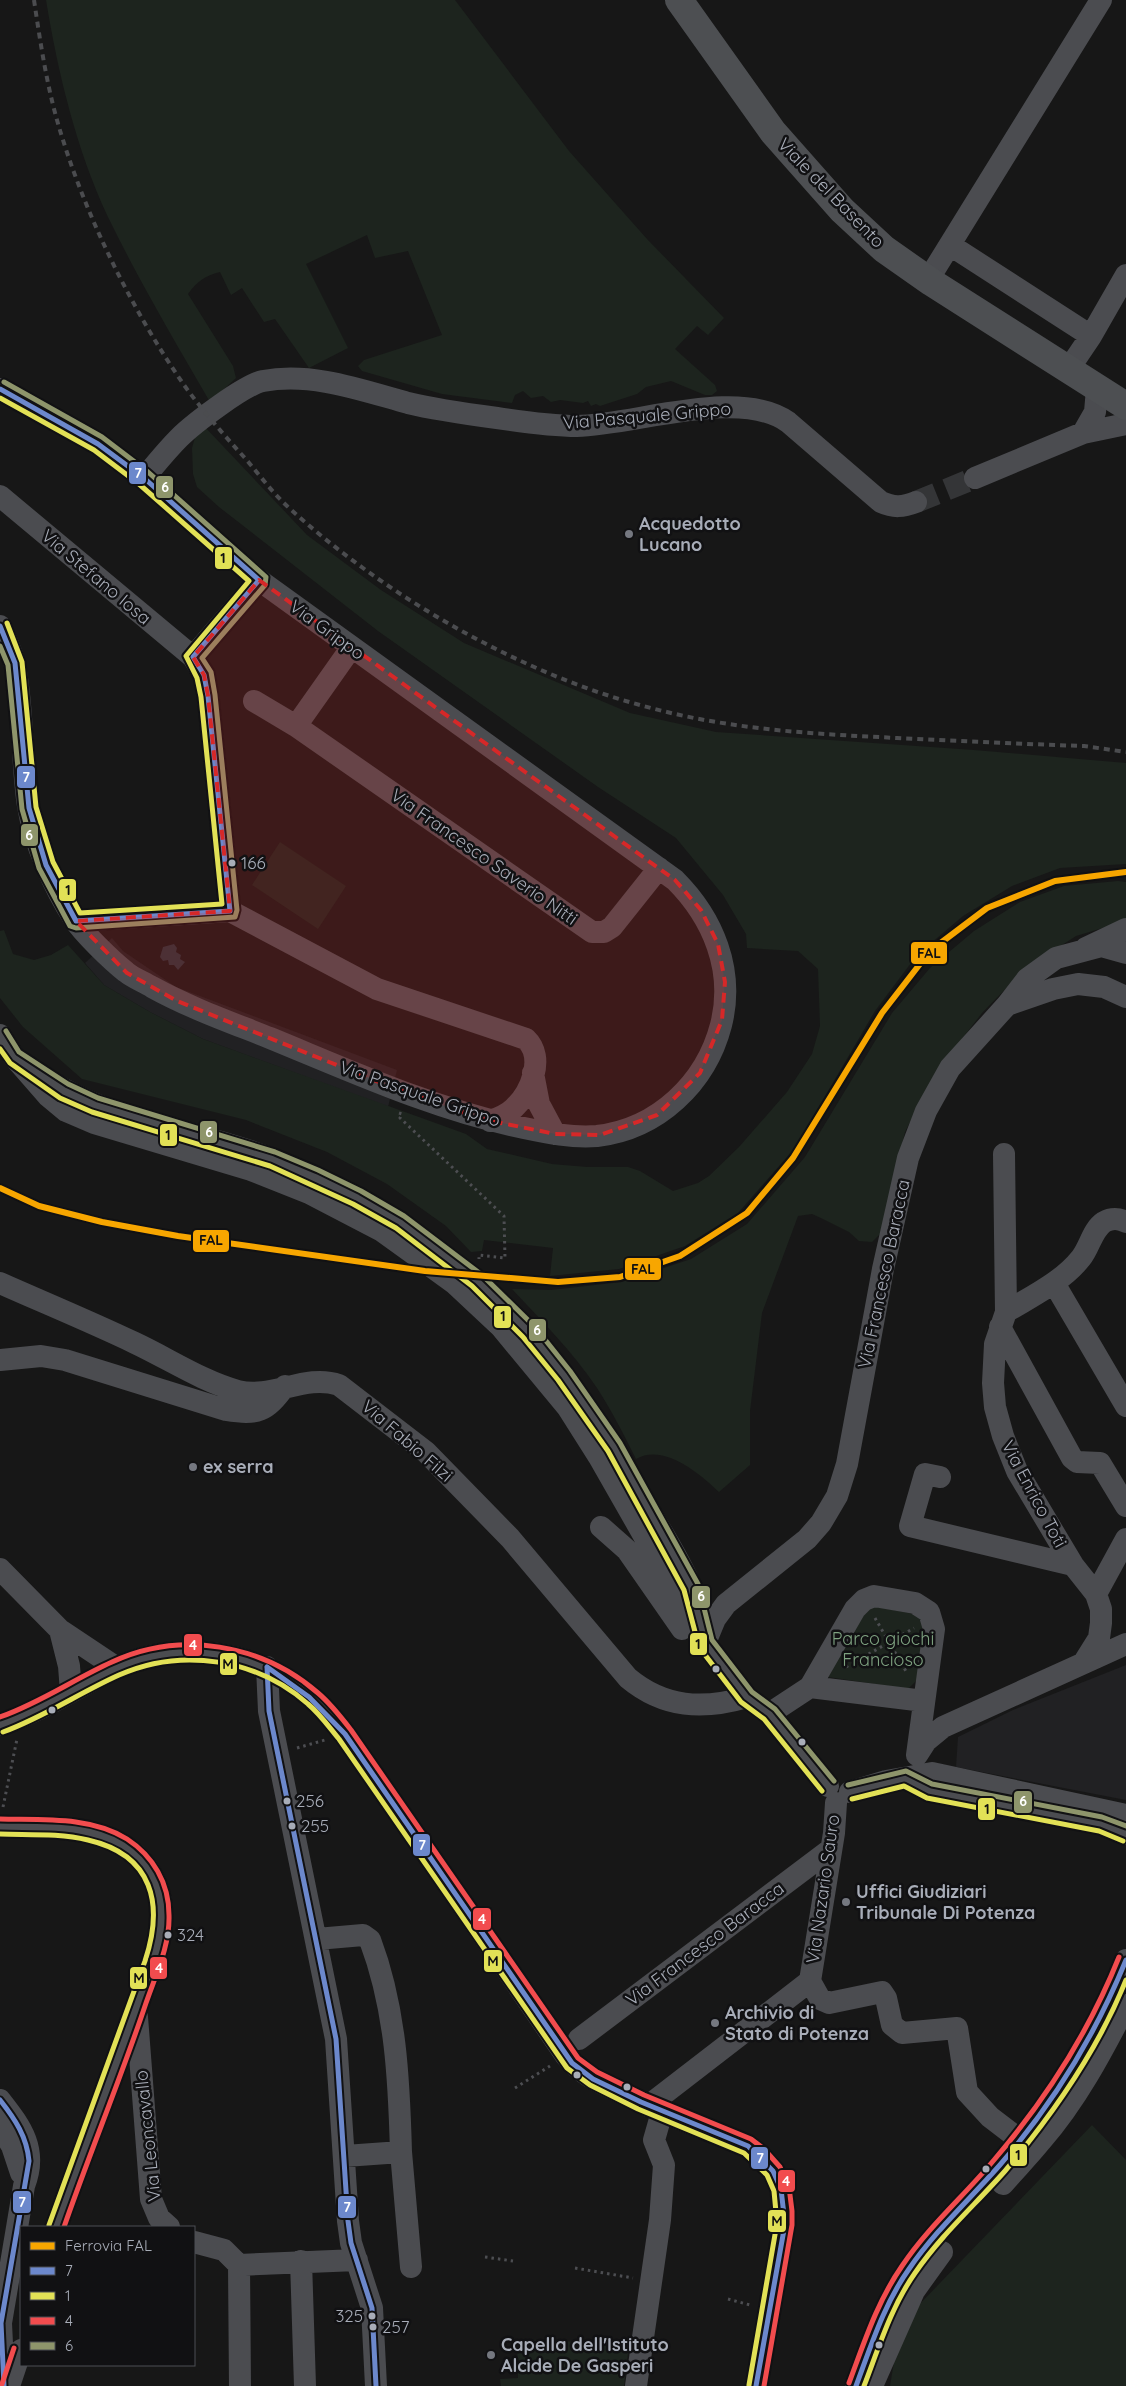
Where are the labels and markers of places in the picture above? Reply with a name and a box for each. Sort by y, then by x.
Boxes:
place label: Acquedotto Lucano [639,512,741,556]
marker: Acquedotto Lucano [623,528,635,540]
place label: 166 [241,852,266,873]
marker: 166 [227,858,237,868]
place label: ex serra [203,1455,273,1478]
marker: ex serra [187,1461,199,1473]
unlabelled marker [711,1664,721,1674]
unlabelled marker [47,1705,57,1715]
unlabelled marker [797,1737,807,1747]
place label: 256 [296,1790,324,1811]
marker: 256 [282,1796,292,1806]
place label: 255 [301,1815,329,1836]
marker: 255 [287,1821,297,1831]
place label: Uffici Giudiziari Tribunale Di Potenza [856,1880,1035,1924]
marker: Uffici Giudiziari Tribunale Di Potenza [840,1896,852,1908]
place label: 324 [177,1924,204,1945]
marker: 324 [163,1930,173,1940]
place label: Archivio di Stato di Potenza [725,2001,869,2045]
marker: Archivio di Stato di Potenza [709,2017,721,2029]
unlabelled marker [572,2070,582,2080]
unlabelled marker [622,2082,632,2092]
unlabelled marker [981,2164,991,2174]
place label: 325 [335,2305,363,2326]
marker: 325 [367,2311,377,2321]
place label: 257 [382,2316,410,2337]
marker: 257 [368,2322,378,2332]
place label: Capella dell'Istituto Alcide De Gasperi [501,2333,669,2377]
unlabelled marker [874,2340,884,2350]
marker: Capella dell'Istituto Alcide De Gasperi [485,2349,497,2361]

